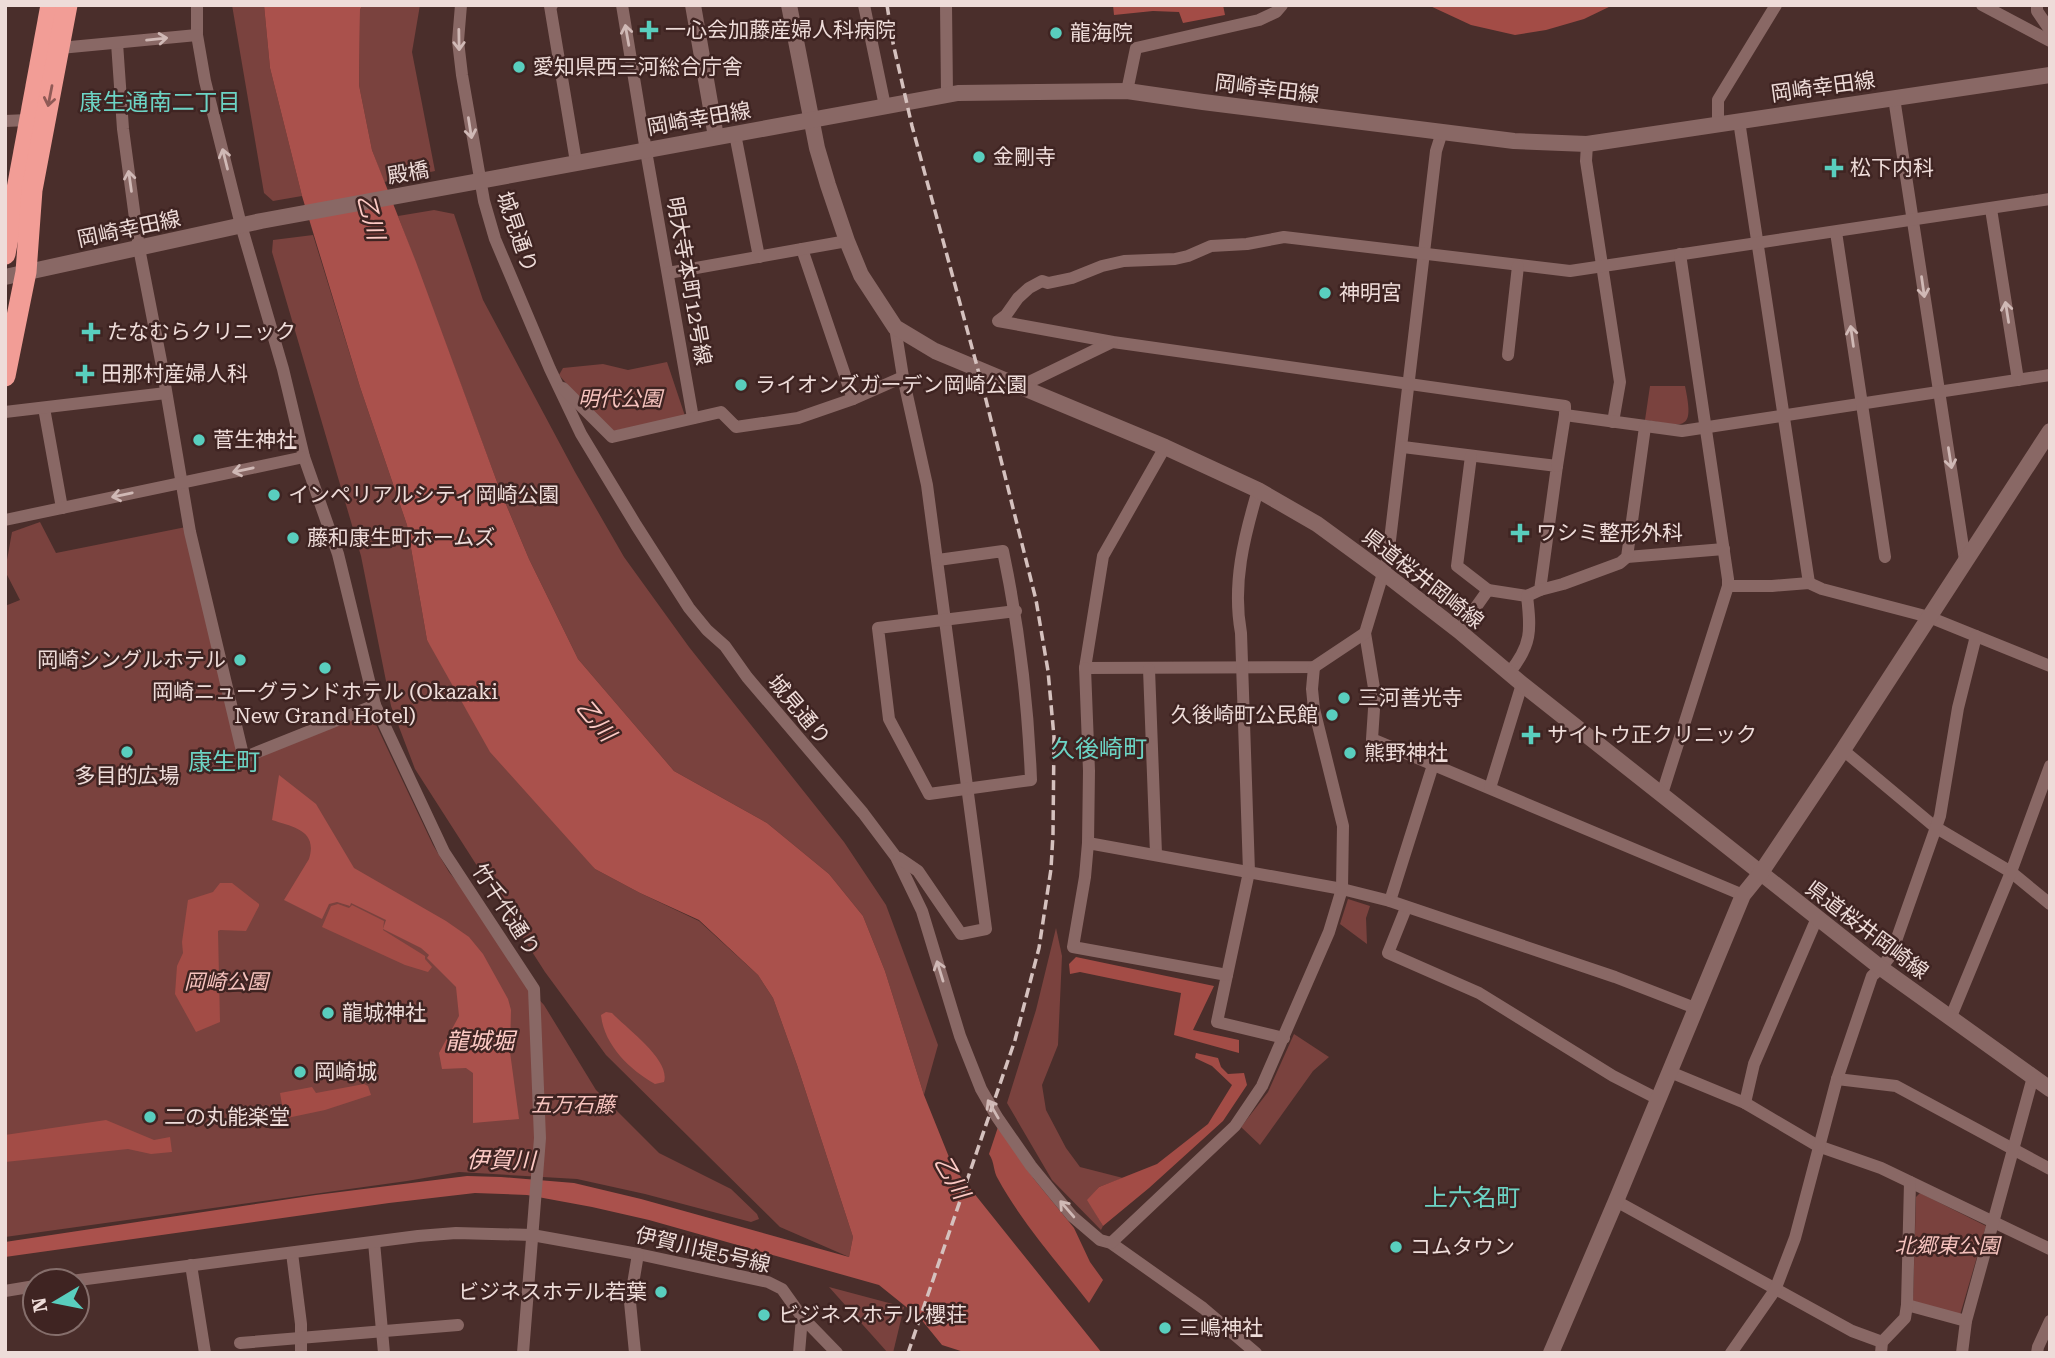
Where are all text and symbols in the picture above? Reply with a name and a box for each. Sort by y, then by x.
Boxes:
place label: 一心会加藤産婦人科病院 [665,18,896,42]
marker: 一心会加藤産婦人科病院 [639,20,659,40]
place label: 龍海院 [1070,21,1133,45]
one-way arrow [620,24,633,47]
marker: 龍海院 [1048,25,1064,41]
one-way arrow [452,28,466,51]
one-way arrow [145,32,168,45]
place label: 愛知県西三河総合庁舎 [533,55,743,79]
marker: 愛知県西三河総合庁舎 [511,59,527,75]
street label: 岡崎幸田線 [1769,68,1877,106]
street label: 岡崎幸田線 [1213,71,1321,107]
one-way arrow [43,84,57,107]
district label: 康生通南二丁目 [80,89,241,116]
street label: 岡崎幸田線 [645,98,753,140]
one-way arrow [464,116,477,139]
place label: 金剛寺 [993,145,1056,169]
one-way arrow [218,148,231,171]
marker: 金剛寺 [971,149,987,165]
place label: 松下内科 [1850,156,1934,180]
street label: 殿橋 [385,158,431,188]
marker: 松下内科 [1824,158,1844,178]
one-way arrow [123,170,136,192]
street label: 城見通り [492,188,542,276]
water label: 乙川 [352,191,390,246]
street label: 明大寺本町12号線 [662,195,716,367]
street label: 岡崎幸田線 [75,206,183,252]
one-way arrow [1917,275,1930,298]
place label: 神明宮 [1339,281,1402,305]
marker: 神明宮 [1317,285,1333,301]
one-way arrow [2000,302,2013,324]
place label: たなむらクリニック [107,320,296,344]
marker: たなむらクリニック [81,322,101,342]
one-way arrow [1845,325,1858,348]
place label: 田那村産婦人科 [101,362,248,386]
marker: 田那村産婦人科 [75,364,95,384]
place label: ライオンズガーデン岡崎公園 [755,373,1028,397]
marker: ライオンズガーデン岡崎公園 [733,377,749,393]
park label: 明代公園 [578,387,665,411]
place label: 菅生神社 [213,428,297,452]
marker: 菅生神社 [191,432,207,448]
one-way arrow [1944,447,1957,469]
one-way arrow [232,463,255,477]
place label: インペリアルシティ岡崎公園 [288,483,560,507]
marker: インペリアルシティ岡崎公園 [266,487,282,503]
one-way arrow [111,488,134,502]
place label: ワシミ整形外科 [1536,521,1683,545]
marker: ワシミ整形外科 [1510,523,1530,543]
street label: 県道桜井岡崎線 [1358,524,1488,634]
place label: 藤和康生町ホームズ [307,526,495,550]
marker: 藤和康生町ホームズ [285,530,301,546]
place label: 岡崎シングルホテル [37,648,226,672]
marker: 岡崎シングルホテル [232,652,248,668]
marker: 岡崎ニューグランドホテル (Okazaki New Grand Hotel) [317,660,333,676]
street label: 城見通り [763,670,835,750]
place label: 岡崎ニューグランドホテル (Okazaki New Grand Hotel) [152,680,498,728]
place label: 三河善光寺 [1358,686,1463,710]
marker: 三河善光寺 [1336,690,1352,706]
water label: 乙川 [570,694,623,749]
place label: 久後崎町公民館 [1171,703,1318,727]
marker: 久後崎町公民館 [1324,707,1340,723]
place label: サイトウ正クリニック [1547,723,1757,747]
marker: サイトウ正クリニック [1521,725,1541,745]
district label: 久後崎町 [1051,735,1147,763]
place label: 熊野神社 [1364,741,1448,765]
marker: 多目的広場 [119,744,135,760]
marker: 熊野神社 [1342,745,1358,761]
district label: 康生町 [188,748,260,776]
place label: 多目的広場 [75,764,180,788]
street label: 竹千代通り [467,859,545,961]
street label: 県道桜井岡崎線 [1801,876,1933,984]
one-way arrow [933,960,946,982]
park label: 岡崎公園 [184,970,271,994]
place label: 龍城神社 [342,1001,426,1025]
marker: 龍城神社 [320,1005,336,1021]
water label: 龍城堀 [446,1028,518,1055]
place label: 岡崎城 [314,1060,377,1084]
marker: 岡崎城 [292,1064,308,1080]
park label: 五万石藤 [531,1093,618,1117]
one-way arrow [986,1099,999,1120]
place label: 二の丸能楽堂 [164,1105,290,1129]
marker: 二の丸能楽堂 [142,1109,158,1125]
water label: 伊賀川 [466,1146,539,1175]
water label: 乙川 [928,1151,976,1207]
district label: 上六名町 [1424,1184,1520,1212]
one-way arrow [1059,1201,1075,1219]
street label: 伊賀川堤5号線 [633,1223,773,1277]
park label: 北郷東公園 [1895,1234,2002,1258]
place label: コムタウン [1410,1235,1515,1259]
marker: コムタウン [1388,1239,1404,1255]
north arrow [21,1267,91,1337]
place label: ビジネスホテル若葉 [458,1280,647,1304]
marker: ビジネスホテル若葉 [653,1284,669,1300]
text: N [27,1295,52,1314]
place label: ビジネスホテル櫻荘 [778,1303,967,1327]
marker: ビジネスホテル櫻荘 [756,1307,772,1323]
place label: 三嶋神社 [1179,1316,1263,1340]
marker: 三嶋神社 [1157,1320,1173,1336]

